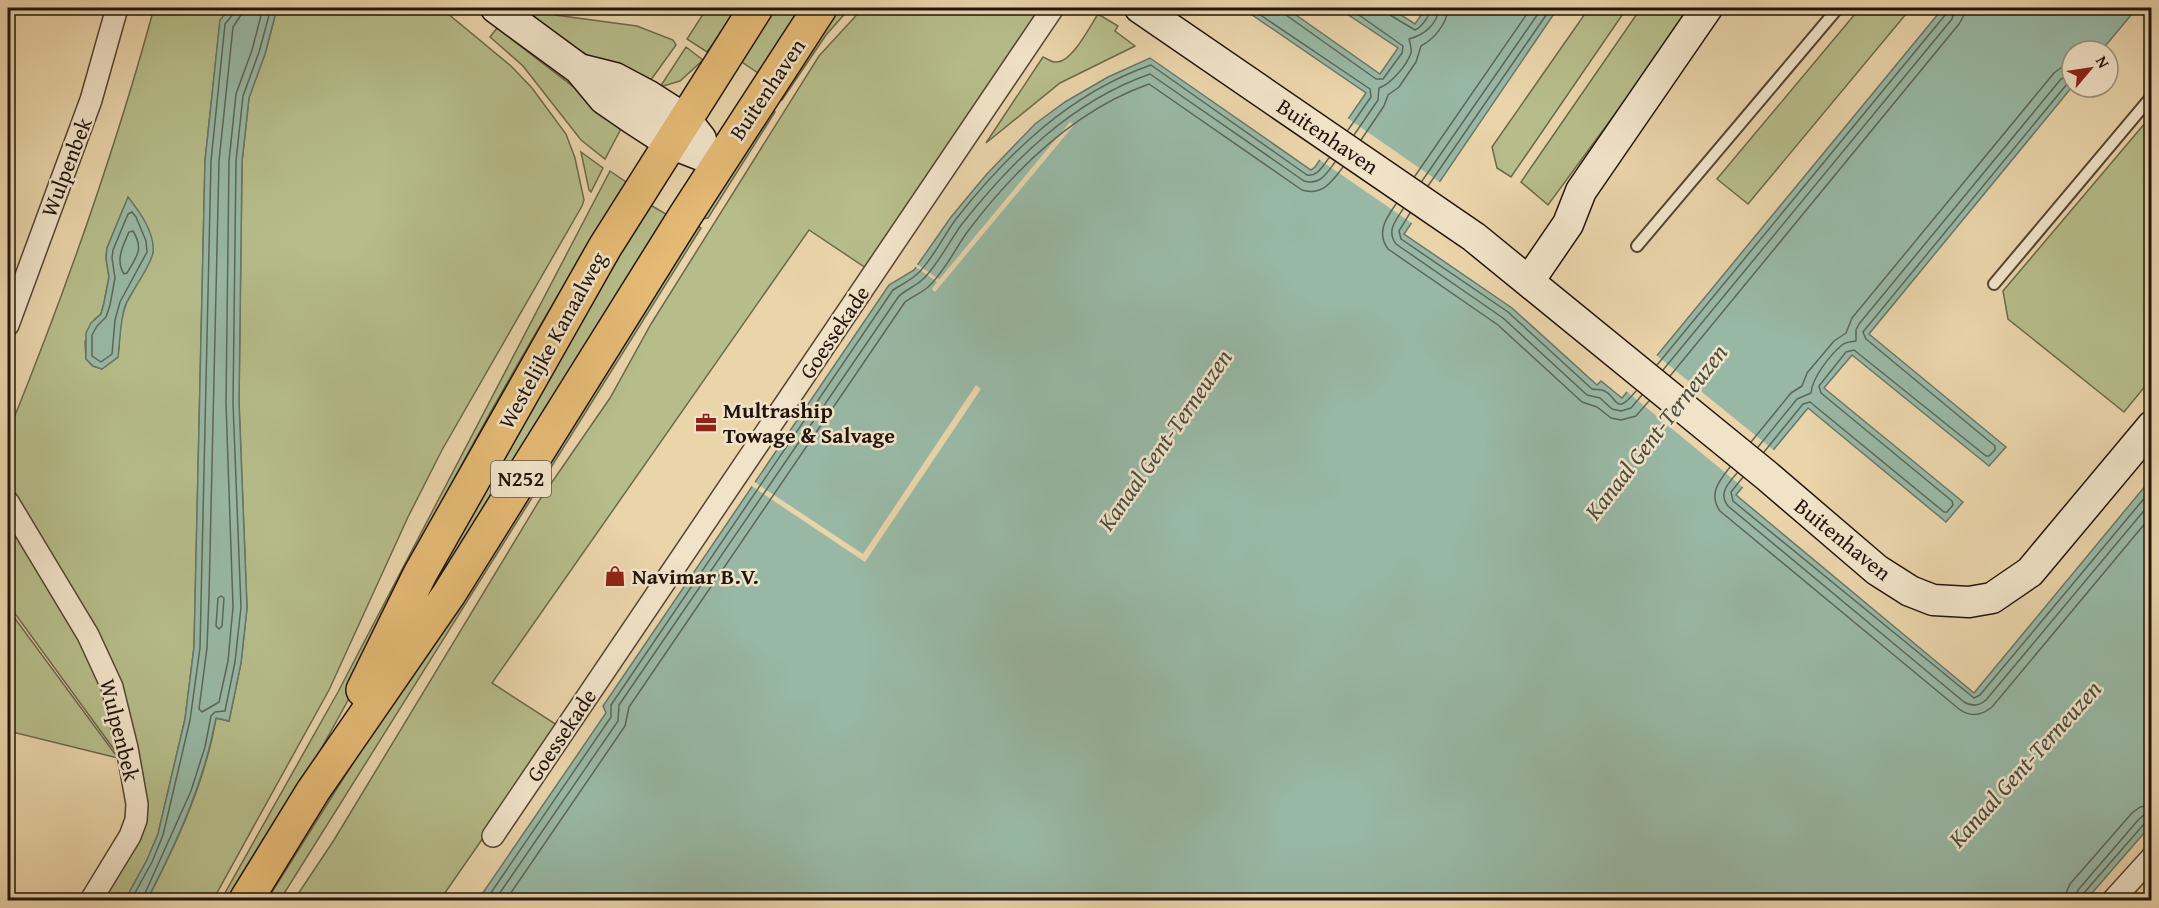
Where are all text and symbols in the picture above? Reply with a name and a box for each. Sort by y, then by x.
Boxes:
street label: Buitenhaven [721,31,813,146]
north arrow [2060,39,2120,99]
text: N [2090,51,2116,72]
street label: Buitenhaven [1271,90,1386,182]
street label: Wulpenbek [32,112,100,221]
street label: Westelijke Kanaalweg [490,245,614,434]
street label: Goessekade [791,279,877,385]
water label: Kanaal Gent-Terneuzen [1575,336,1735,528]
water label: Kanaal Gent-Terneuzen [1088,342,1240,538]
place label: Multraship Towage & Salvage [723,394,895,451]
office icon: Multraship Towage & Salvage [694,411,718,435]
road number: N252 [491,461,551,497]
street label: Buitenhaven [1788,490,1899,589]
place label: Navimar B.V. [632,560,759,592]
shop icon: Navimar B.V. [603,564,627,588]
water label: Kanaal Gent-Terneuzen [1939,672,2109,856]
street label: Wulpenbek [92,676,148,785]
street label: Goessekade [518,682,604,788]

